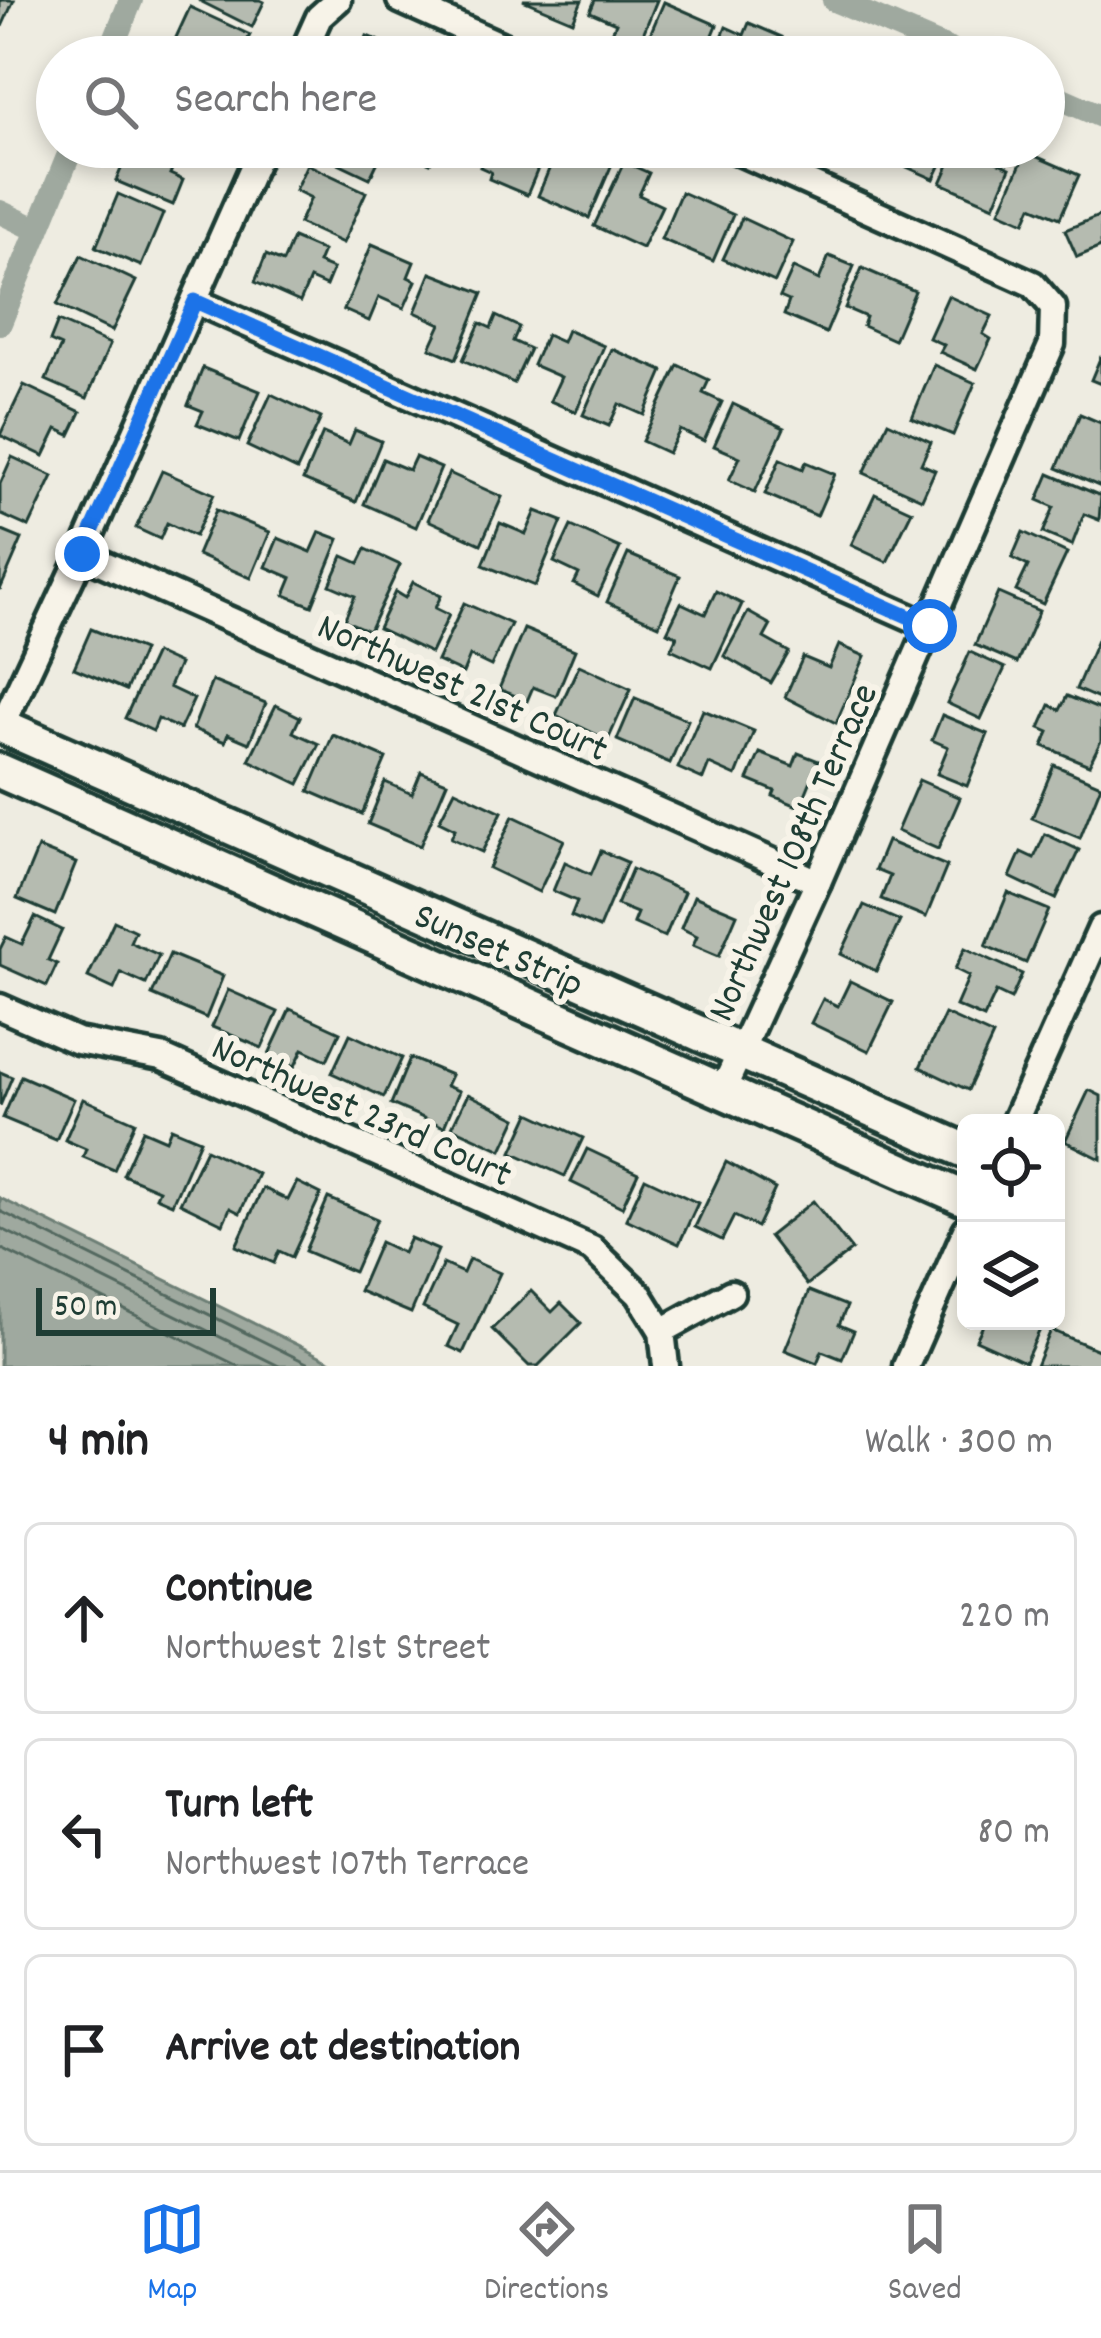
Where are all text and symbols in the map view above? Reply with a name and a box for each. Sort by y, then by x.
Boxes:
search box [36,36,1065,168]
icon: search [78,69,144,135]
text: Search here [174,70,377,134]
route end [55,527,109,581]
route start [903,599,957,653]
street label: Northwest 21st Court [307,602,616,780]
street label: Northwest 108th Terrace [697,676,895,1031]
street label: Sunset Strip [404,891,591,1015]
street label: Northwest 23rd Court [201,1023,519,1205]
map controls [957,1114,1065,1330]
button: locate [957,1114,1065,1222]
button: layers [957,1222,1065,1330]
scale bar [36,1282,216,1335]
text: 50 m [54,1285,118,1332]
text: 4 min [48,1408,149,1480]
text: Walk · 300 m [865,1417,1053,1472]
text: Continue [165,1559,313,1623]
icon: ahead [51,1585,117,1651]
text: 220 m [959,1591,1050,1646]
text: Northwest 21st Street [165,1623,490,1678]
text: Turn left [165,1775,313,1839]
icon: left [51,1801,117,1867]
text: 80 m [977,1807,1050,1862]
text: Northwest 107th Terrace [165,1839,529,1894]
icon: arrive [51,2017,117,2083]
text: Arrive at destination [165,2018,520,2082]
tab: Map [139,2196,205,2315]
tab: Directions [484,2196,609,2315]
tab: Saved [888,2196,962,2315]

